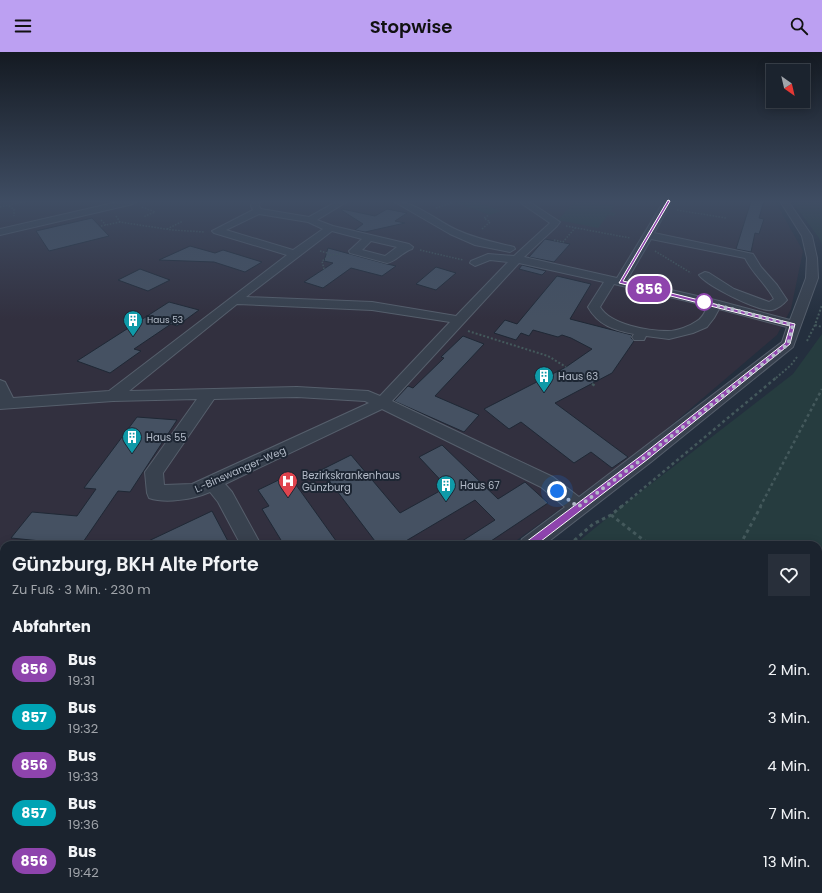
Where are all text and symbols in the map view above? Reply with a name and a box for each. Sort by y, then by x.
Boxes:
text: Stopwise [370,14,452,39]
icon: menu [12,15,34,37]
icon: search [788,15,810,37]
north arrow [766,64,810,108]
map controls [766,64,810,108]
line badge: 856 [626,276,672,302]
text: 856 [635,279,663,299]
unlabelled marker [695,293,713,311]
building icon: Haus 53 [122,309,144,337]
place label: Haus 53 [147,314,183,326]
building icon: Haus 63 [533,365,555,393]
place label: Haus 63 [558,369,598,384]
building icon: Haus 55 [121,426,143,454]
place label: Haus 55 [146,430,187,445]
street label: L.-Binswanger-Weg [192,443,288,496]
place label: Bezirkskrankenhaus Günzburg [302,468,400,495]
hospital icon: Bezirkskrankenhaus Günzburg [277,470,299,498]
building icon: Haus 67 [435,474,457,502]
place label: Haus 67 [460,478,500,493]
your location [547,481,567,501]
text: Günzburg, BKH Alte Pforte [12,551,259,578]
button: heart [768,554,810,596]
text: Zu Fuß · 3 Min. · 230 m [12,580,151,599]
text: Abfahrten [12,616,91,637]
text: Bus [68,649,96,670]
text: 856 [20,659,48,679]
text: 2 Min. [768,659,810,680]
text: 19:31 [68,671,95,690]
text: Bus [68,697,96,718]
text: 857 [21,707,47,727]
text: 3 Min. [768,707,810,728]
text: 19:32 [68,719,98,738]
text: Bus [68,745,96,766]
text: 856 [20,755,48,775]
text: 4 Min. [767,755,810,776]
text: 19:33 [68,767,98,786]
text: Bus [68,793,96,814]
text: 857 [21,803,47,823]
text: 7 Min. [768,803,810,824]
text: 19:36 [68,815,99,834]
text: Bus [68,841,96,862]
text: 856 [20,851,48,871]
text: 13 Min. [763,851,810,872]
text: 19:42 [68,863,99,882]

